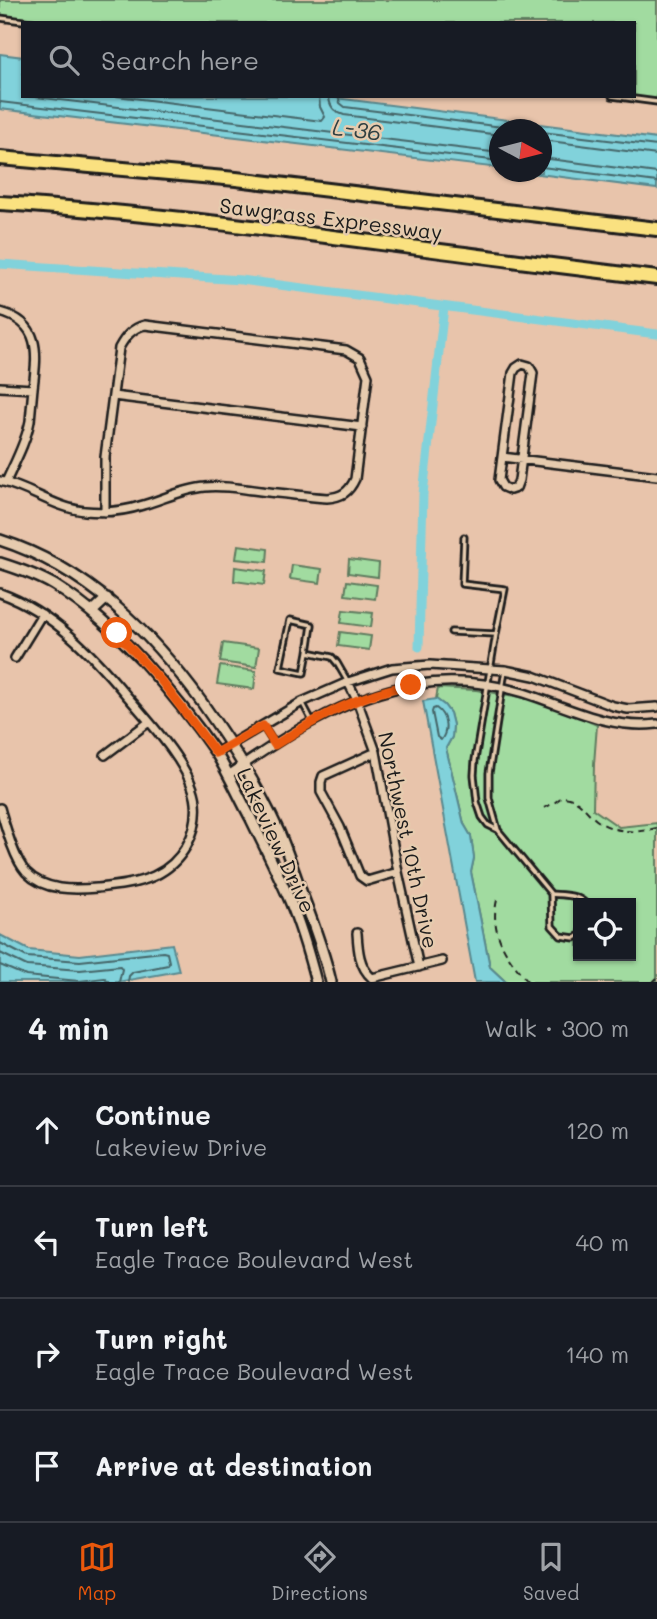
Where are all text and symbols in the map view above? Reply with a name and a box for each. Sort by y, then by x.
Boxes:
search box [21,21,636,98]
icon: search [45,41,83,79]
text: Search here [101,43,259,77]
water label: L-36 [331,111,383,147]
north arrow [489,119,552,182]
street label: Sawgrass Expressway [218,191,444,245]
route start [101,617,132,648]
route end [395,669,426,700]
street label: Northwest 10th Drive [373,729,445,951]
street label: Lakeview Drive [232,763,322,917]
map controls [573,898,636,961]
button: locate [573,898,636,961]
text: 4 min [28,1008,109,1048]
text: Walk · 300 m [484,1013,629,1043]
text: Continue [95,1098,211,1132]
icon: ahead [28,1111,66,1149]
text: 120 m [566,1115,629,1145]
text: Lakeview Drive [95,1132,267,1162]
text: Turn left [95,1210,208,1244]
icon: left [28,1223,66,1261]
text: 40 m [576,1227,629,1257]
text: Eagle Trace Boulevard West [95,1244,413,1274]
text: Turn right [95,1322,228,1356]
icon: right [28,1335,66,1373]
text: 140 m [565,1339,629,1369]
text: Eagle Trace Boulevard West [95,1356,413,1386]
icon: arrive [28,1447,66,1485]
text: Arrive at destination [95,1449,372,1483]
tab: Map [78,1538,116,1605]
tab: Directions [271,1538,368,1605]
tab: Saved [523,1538,579,1605]

